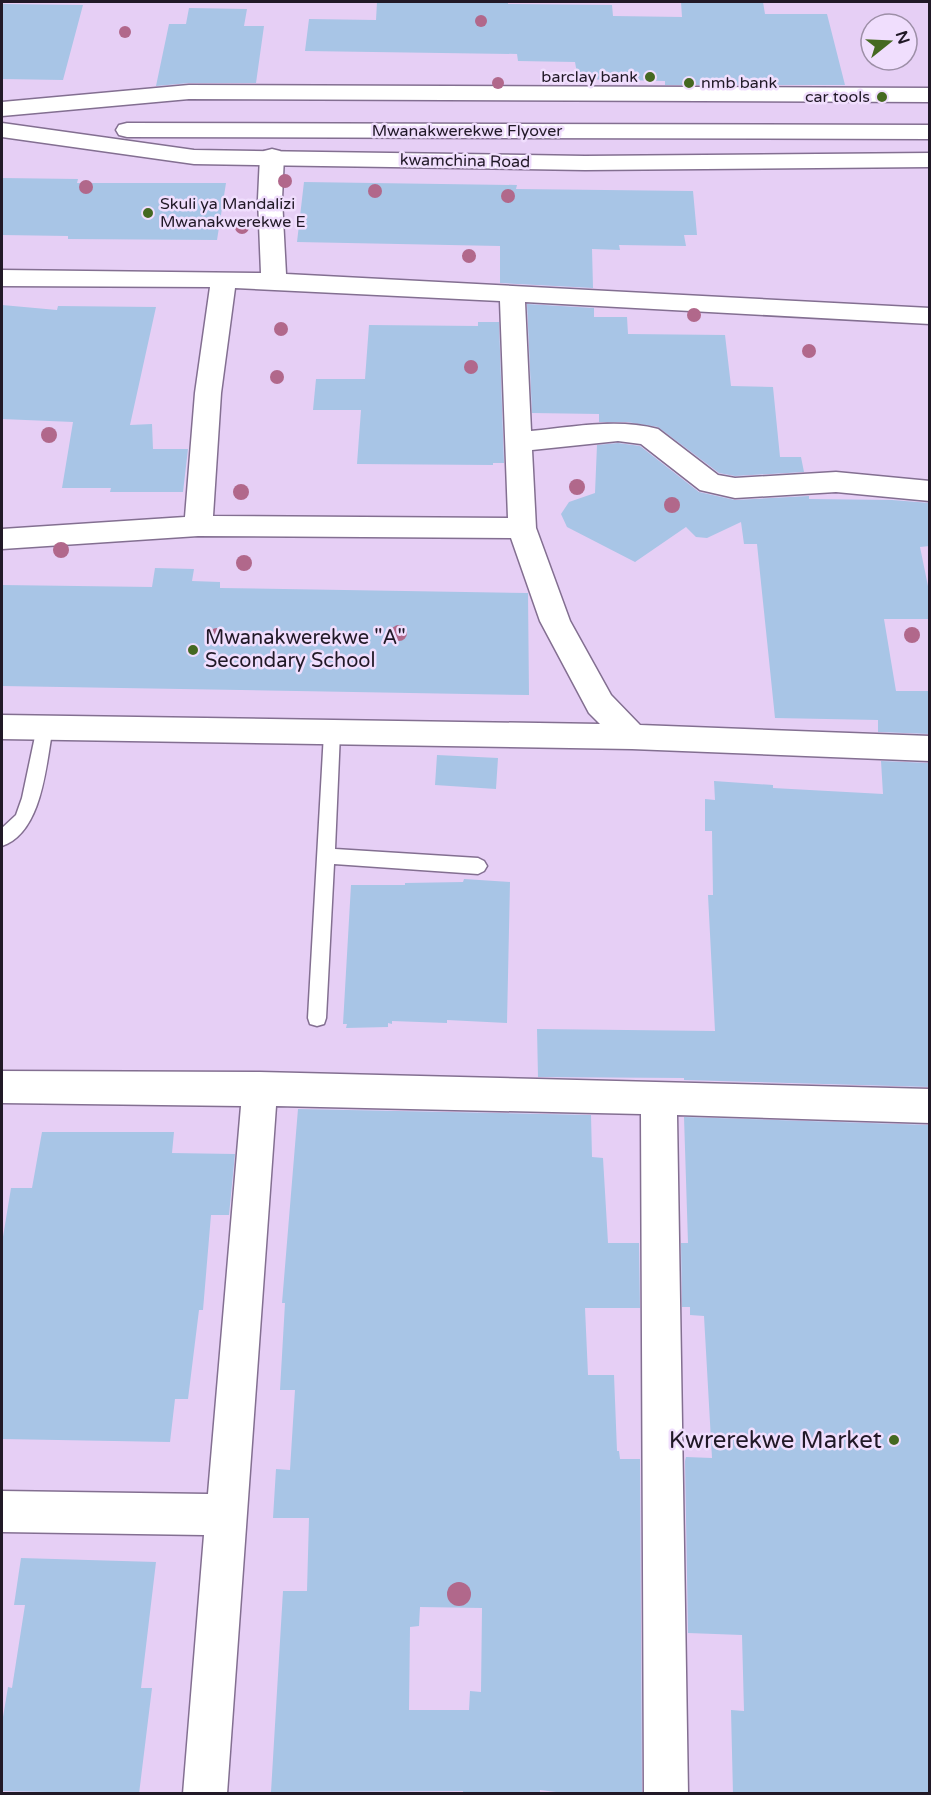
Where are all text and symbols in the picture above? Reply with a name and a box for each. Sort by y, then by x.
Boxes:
north arrow [859,12,919,72]
text: N [891,28,914,47]
place label: barclay bank [541,67,638,87]
marker: barclay bank [643,70,657,84]
place label: nmb bank [701,73,778,93]
marker: nmb bank [682,76,696,90]
place label: car tools [805,87,870,107]
marker: car tools [875,90,889,104]
street label: Mwanakwerekwe Flyover [372,121,563,141]
street label: kwamchina Road [400,150,530,172]
place label: Skuli ya Mandalizi Mwanakwerekwe E [160,194,306,232]
marker: Skuli ya Mandalizi Mwanakwerekwe E [141,206,155,220]
place label: Mwanakwerekwe "A" Secondary School [205,626,406,673]
marker: Mwanakwerekwe "A" Secondary School [186,643,200,657]
place label: Kwrerekwe Market [669,1426,882,1455]
marker: Kwrerekwe Market [887,1433,901,1447]

